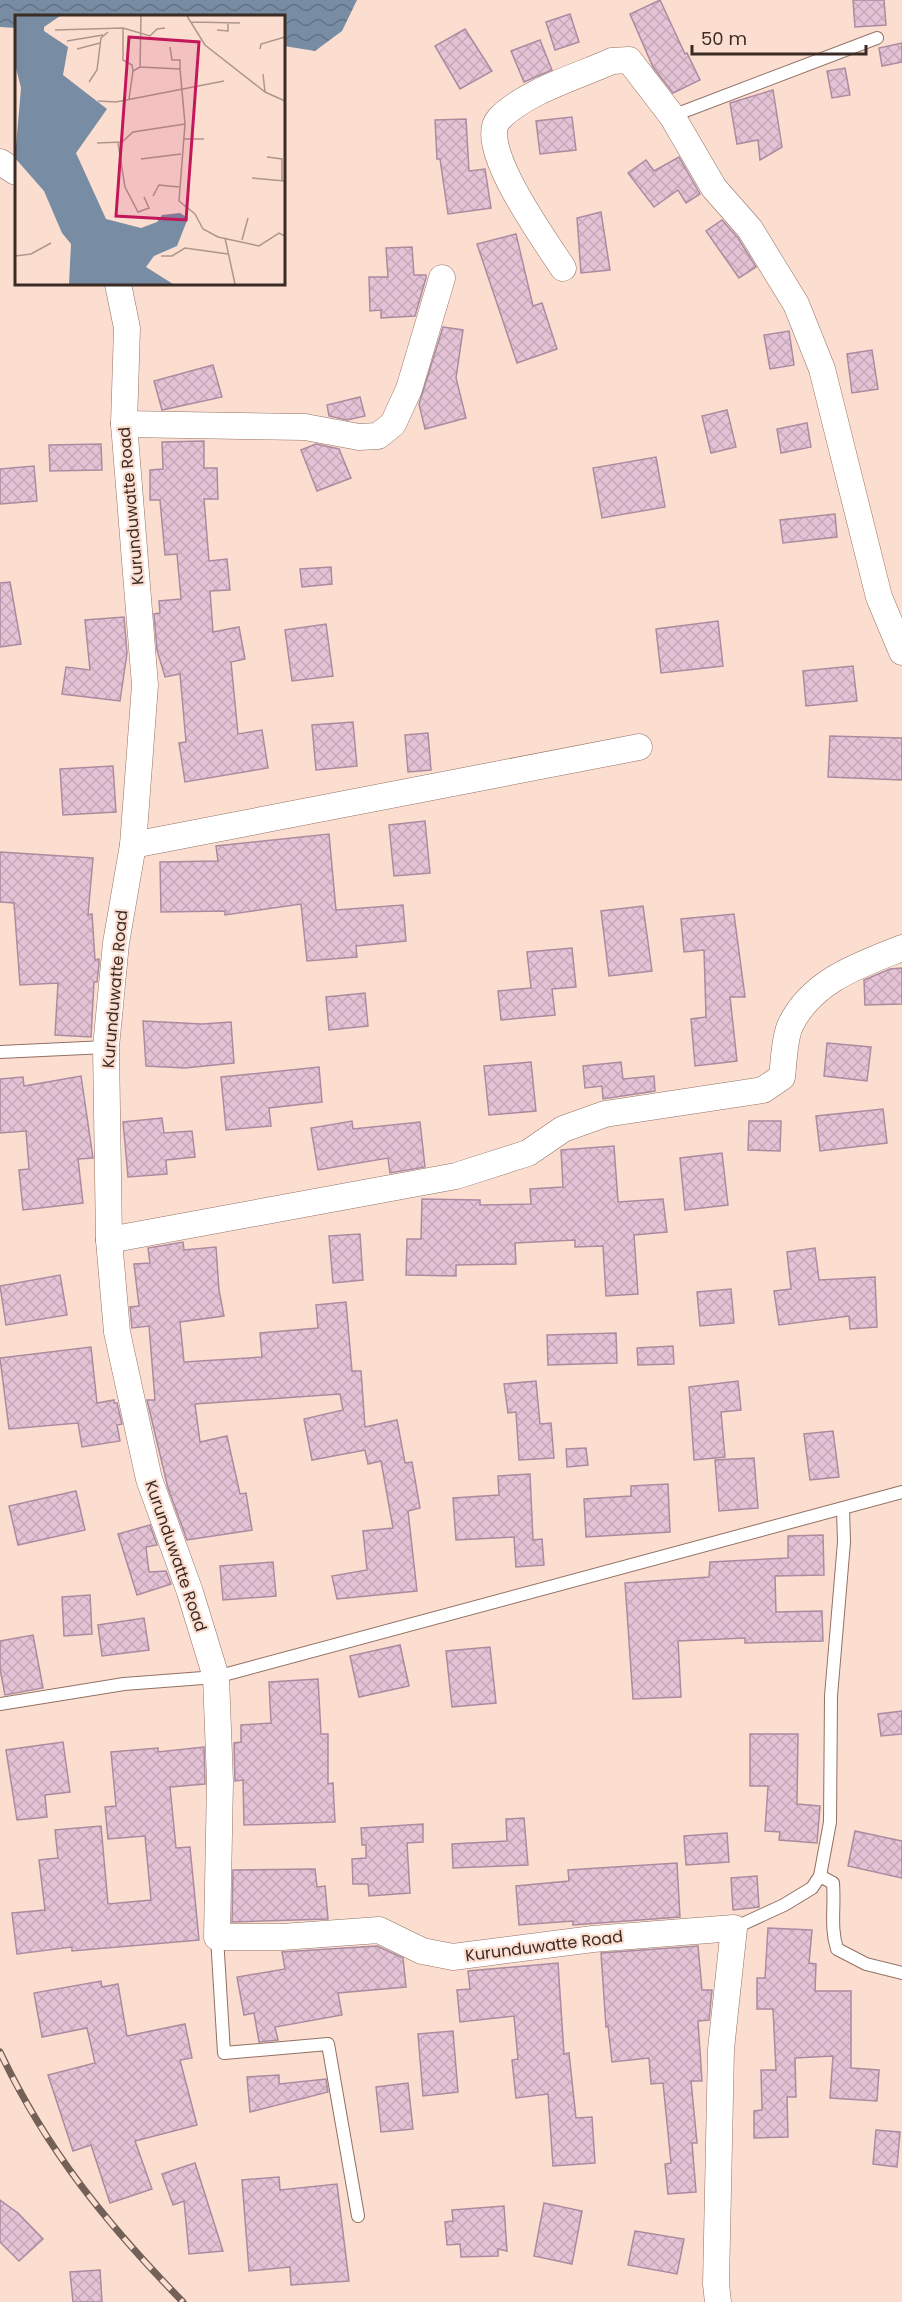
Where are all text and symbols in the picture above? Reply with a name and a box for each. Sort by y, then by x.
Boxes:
inset map [15,15,285,285]
scale bar [692,18,866,56]
text: 50 m [701,26,747,51]
street label: Kurunduwatte Road [113,426,149,586]
street label: Kurunduwatte Road [97,909,133,1069]
street label: Kurunduwatte Road [139,1477,213,1635]
street label: Kurunduwatte Road [464,1925,624,1967]

